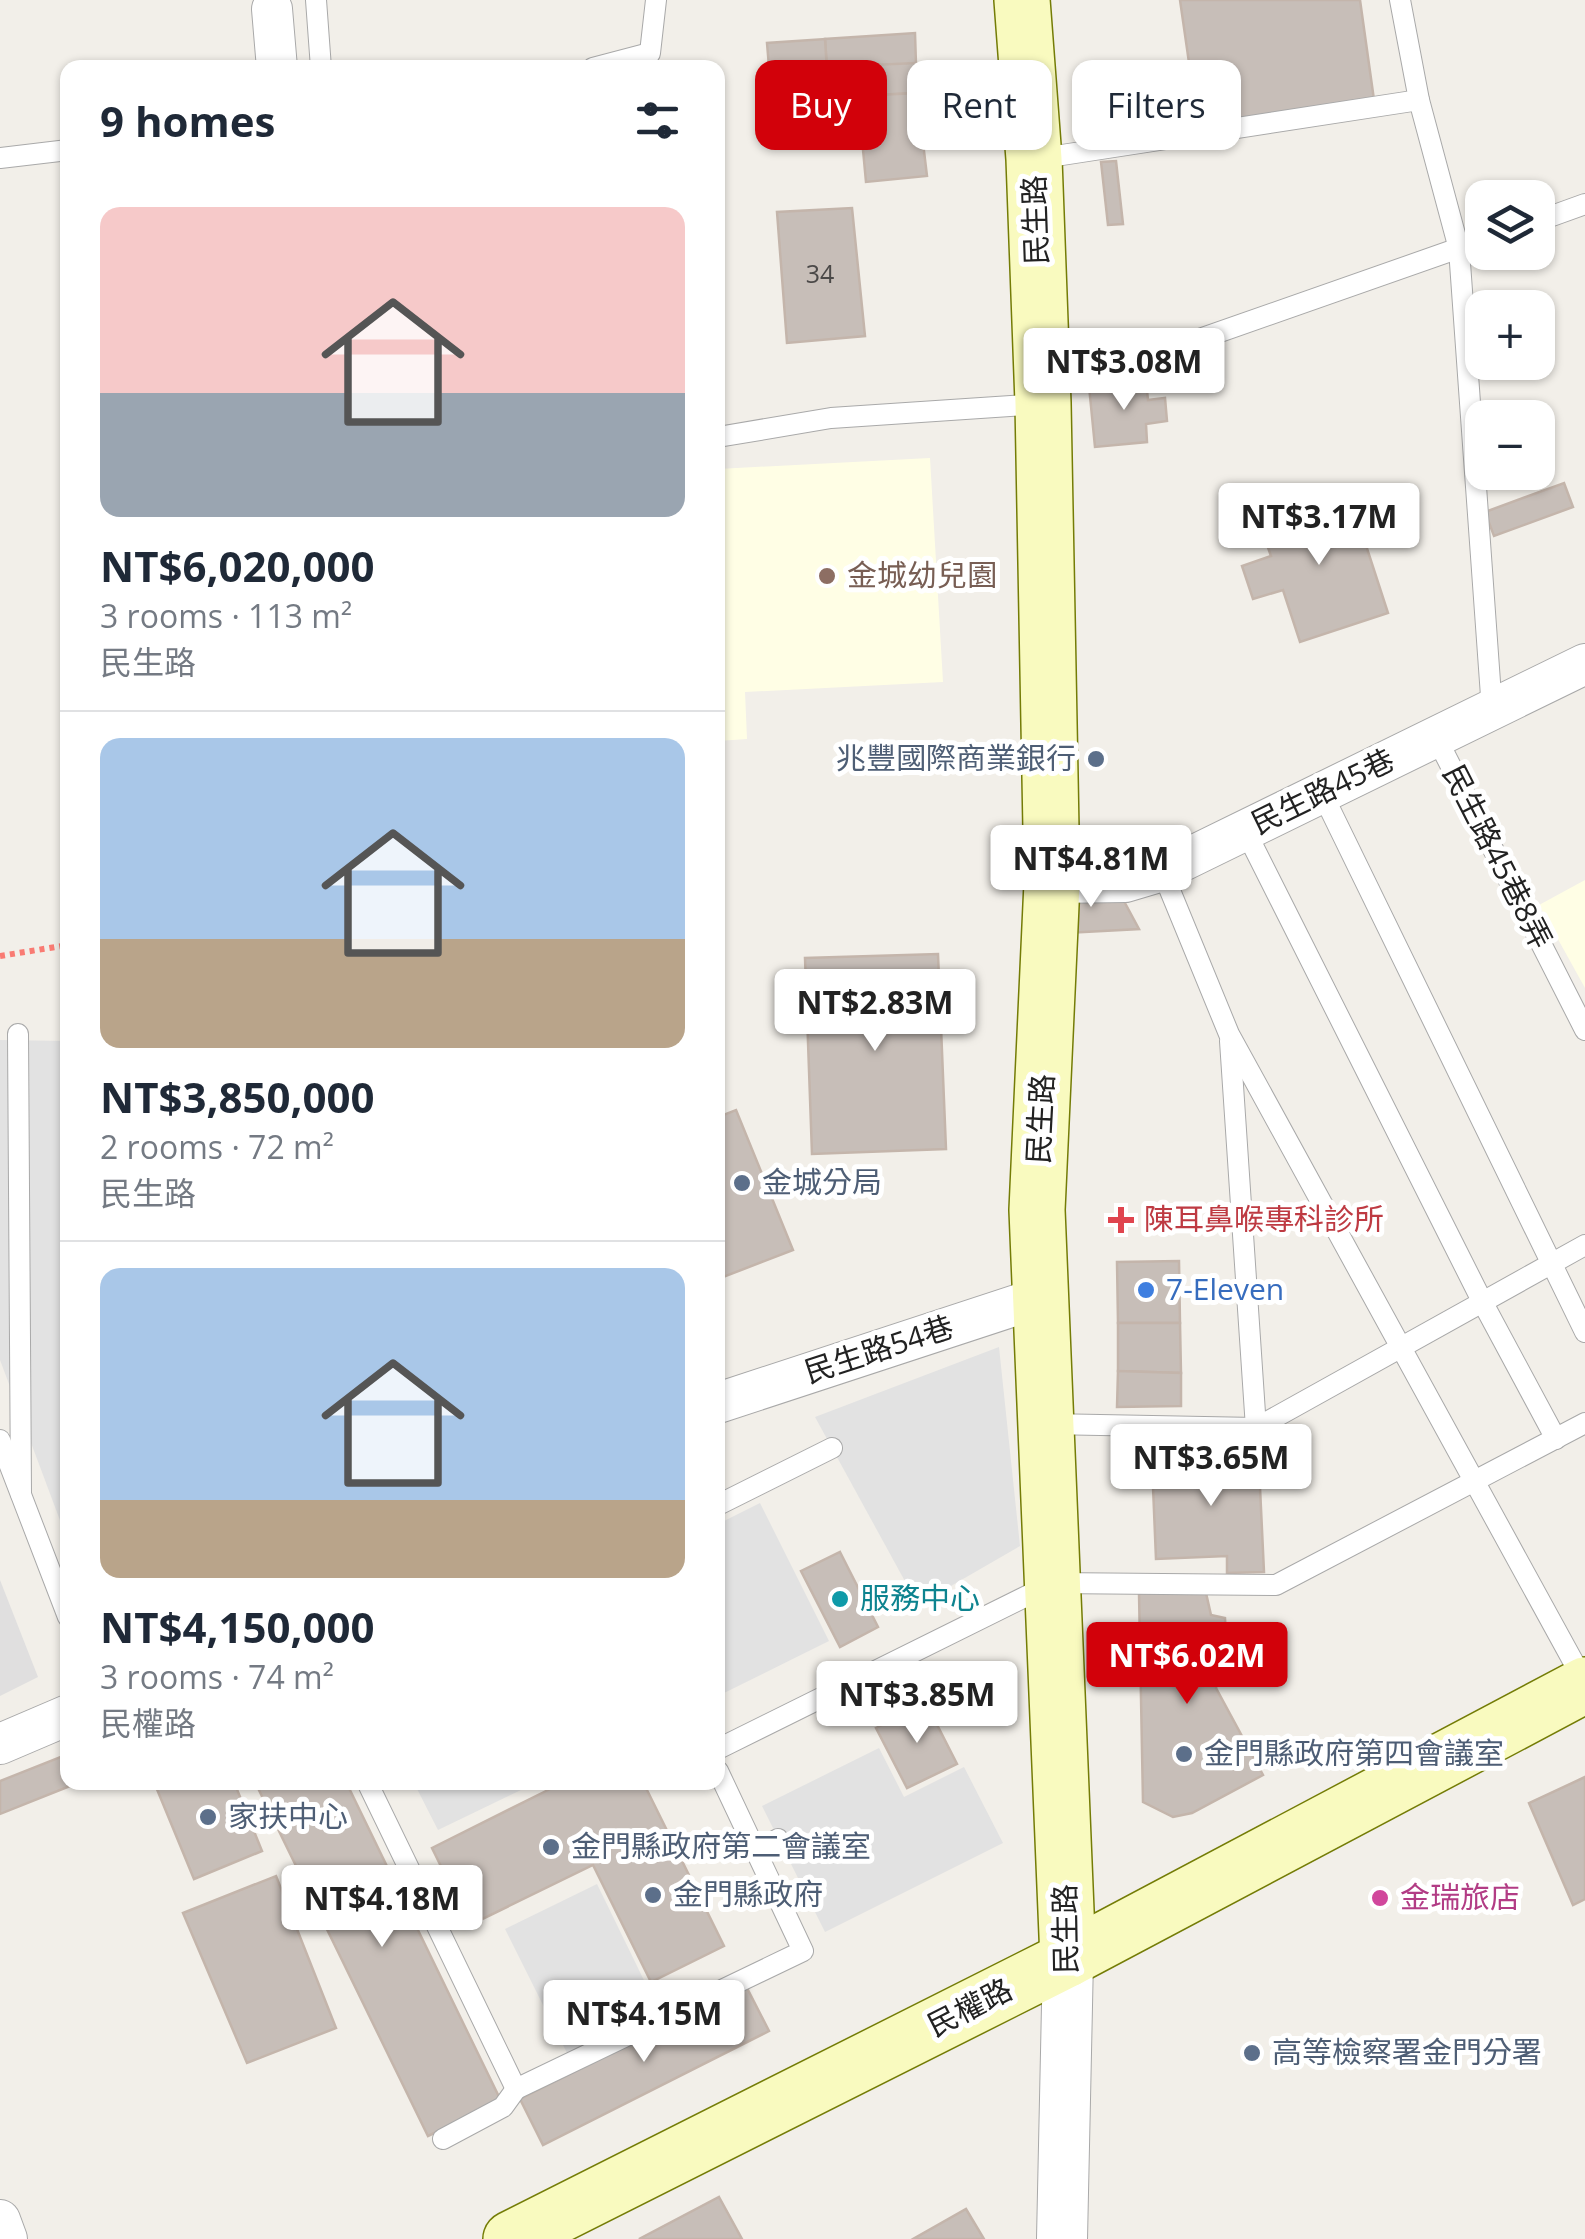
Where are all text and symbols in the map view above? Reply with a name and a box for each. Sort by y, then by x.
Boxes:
chip: Buy [755,60,887,150]
chip: Rent [907,60,1052,150]
chip: Filters [1072,60,1241,150]
text: 9 homes [100,92,275,149]
icon: filters [630,93,685,148]
street label: 民生路 [1012,174,1057,266]
map controls [1465,180,1555,490]
button: layers [1465,180,1555,270]
house number: 34 [806,256,834,290]
icon: home [303,272,483,452]
button: + [1465,290,1555,380]
pin: NT$3.08M [1021,328,1227,413]
text: NT$3.08M [1045,339,1203,382]
button: − [1465,400,1555,490]
pin: NT$3.17M [1216,483,1422,568]
text: NT$3.17M [1240,494,1398,537]
text: NT$6,020,000 [100,537,375,594]
place label: 金城幼兒園 [847,554,997,595]
marker: 金城幼兒園 [816,565,838,587]
text: 3 rooms · 113 m² [100,594,352,637]
text: 民生路 [100,640,196,683]
place label: 兆豐國際商業銀行 [836,737,1076,778]
street label: 民生路45巷 [1244,738,1401,843]
marker: 兆豐國際商業銀行 [1085,748,1107,770]
street label: 民生路45巷8弄 [1434,757,1562,955]
icon: home [303,803,483,983]
pin: NT$4.81M [988,825,1194,910]
text: NT$4.81M [1012,836,1170,879]
pin: NT$2.83M [772,969,978,1054]
text: NT$2.83M [796,980,954,1023]
text: NT$3,850,000 [100,1068,375,1125]
street label: 民生路 [1017,1073,1062,1165]
text: 2 rooms · 72 m² [100,1125,334,1168]
place label: 金城分局 [762,1161,882,1202]
text: 民生路 [100,1171,196,1214]
marker: 金城分局 [731,1172,753,1194]
place label: 陳耳鼻喉專科診所 [1144,1198,1384,1239]
marker: 陳耳鼻喉專科診所 [1108,1207,1134,1233]
place label: 7-Eleven [1166,1268,1284,1309]
marker: 7-Eleven [1135,1279,1157,1301]
street label: 民生路54巷 [799,1305,958,1392]
icon: home [303,1333,483,1513]
pin: NT$3.65M [1108,1424,1314,1509]
text: NT$3.65M [1132,1435,1290,1478]
place label: 服務中心 [860,1577,980,1618]
marker: 服務中心 [829,1588,851,1610]
text: NT$4,150,000 [100,1598,375,1655]
pin: NT$6.02M [1084,1622,1290,1707]
text: NT$6.02M [1108,1633,1266,1676]
text: 3 rooms · 74 m² [100,1655,334,1698]
pin: NT$3.85M [814,1661,1020,1746]
text: NT$3.85M [838,1672,996,1715]
text: 民權路 [100,1701,196,1744]
place label: 金門縣政府第四會議室 [1204,1732,1504,1773]
marker: 金門縣政府第四會議室 [1173,1743,1195,1765]
place label: 家扶中心 [228,1795,348,1836]
marker: 家扶中心 [197,1806,219,1828]
place label: 金門縣政府第二會議室 [571,1825,871,1866]
marker: 金門縣政府第二會議室 [540,1836,562,1858]
pin: NT$4.18M [279,1865,485,1950]
place label: 金門縣政府 [673,1873,823,1914]
text: NT$4.18M [303,1876,461,1919]
place label: 金瑞旅店 [1400,1876,1520,1917]
marker: 金門縣政府 [642,1884,664,1906]
street label: 民生路 [1043,1884,1086,1974]
marker: 金瑞旅店 [1369,1887,1391,1909]
street label: 民權路 [920,1968,1019,2045]
pin: NT$4.15M [541,1980,747,2065]
text: NT$4.15M [565,1991,723,2034]
place label: 高等檢察署金門分署 [1272,2031,1542,2072]
marker: 高等檢察署金門分署 [1241,2042,1263,2064]

